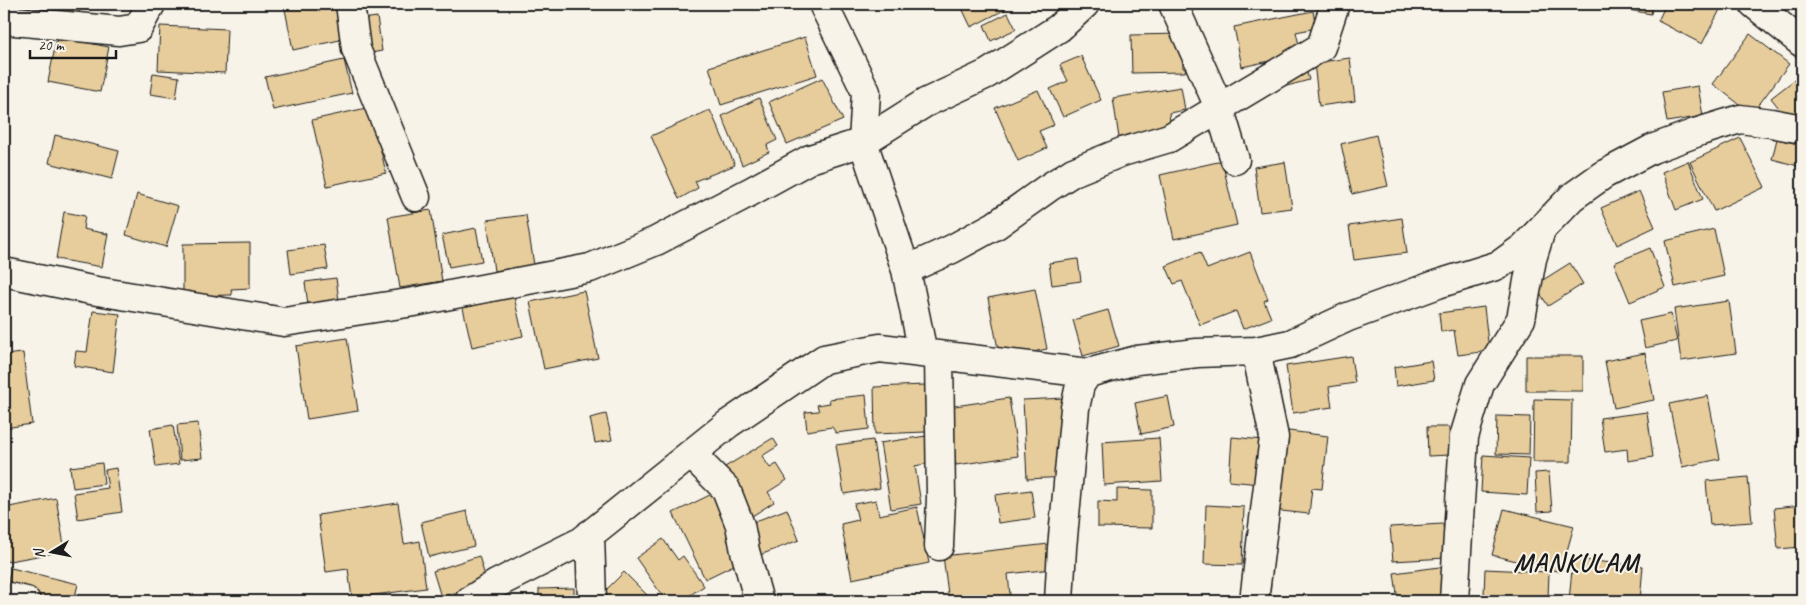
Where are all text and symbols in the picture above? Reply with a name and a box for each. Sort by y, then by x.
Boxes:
scale bar [30,28,116,60]
text: 20 m [38,36,65,55]
north arrow [28,528,78,578]
text: N [30,546,49,560]
district label: MANKULAM [1513,546,1641,579]

